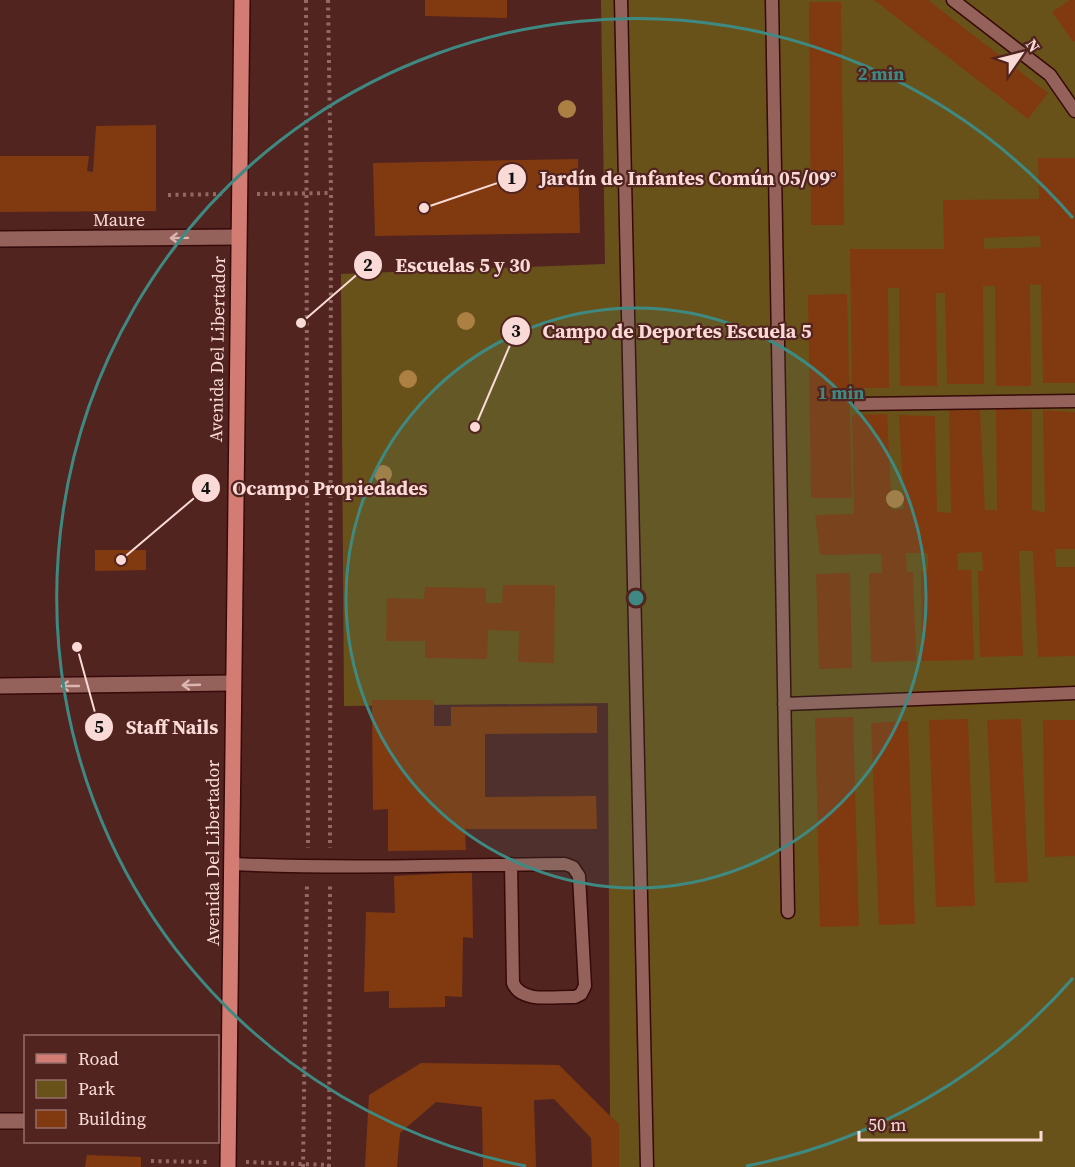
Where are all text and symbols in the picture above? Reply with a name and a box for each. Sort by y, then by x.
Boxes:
north arrow [991,24,1051,84]
text: N [1021,34,1046,57]
text: 2 min [858,61,904,86]
callout: Jardín de Infantes Común 05/09° [497,159,848,197]
text: Jardín de Infantes Común 05/09° [537,164,837,192]
text: 1 [507,165,517,190]
street label: Maure [93,207,145,232]
one-way arrow [170,232,190,244]
callout: Escuelas 5 y 30 [353,246,542,284]
text: Escuelas 5 y 30 [395,251,531,279]
text: 2 [363,252,373,277]
street label: Avenida Del Libertador [203,255,231,442]
callout: Campo de Deportes Escuela 5 [501,312,824,350]
text: Campo de Deportes Escuela 5 [543,317,812,345]
text: 3 [511,318,521,343]
text: 1 min [818,380,864,405]
callout: Ocampo Propiedades [191,469,440,507]
text: Ocampo Propiedades [232,474,428,502]
text: 4 [201,475,211,500]
centre of rings [626,588,646,608]
one-way arrow [182,679,202,690]
one-way arrow [61,680,81,692]
callout: Staff Nails [84,708,230,746]
text: Staff Nails [126,713,218,741]
text: 5 [94,714,104,739]
street label: Avenida Del Libertador [200,760,225,946]
legend [24,1035,219,1143]
text: Road [78,1046,119,1071]
text: Park [78,1076,115,1101]
scale bar [859,1104,1040,1142]
text: Building [78,1106,146,1131]
text: 50 m [868,1112,906,1137]

